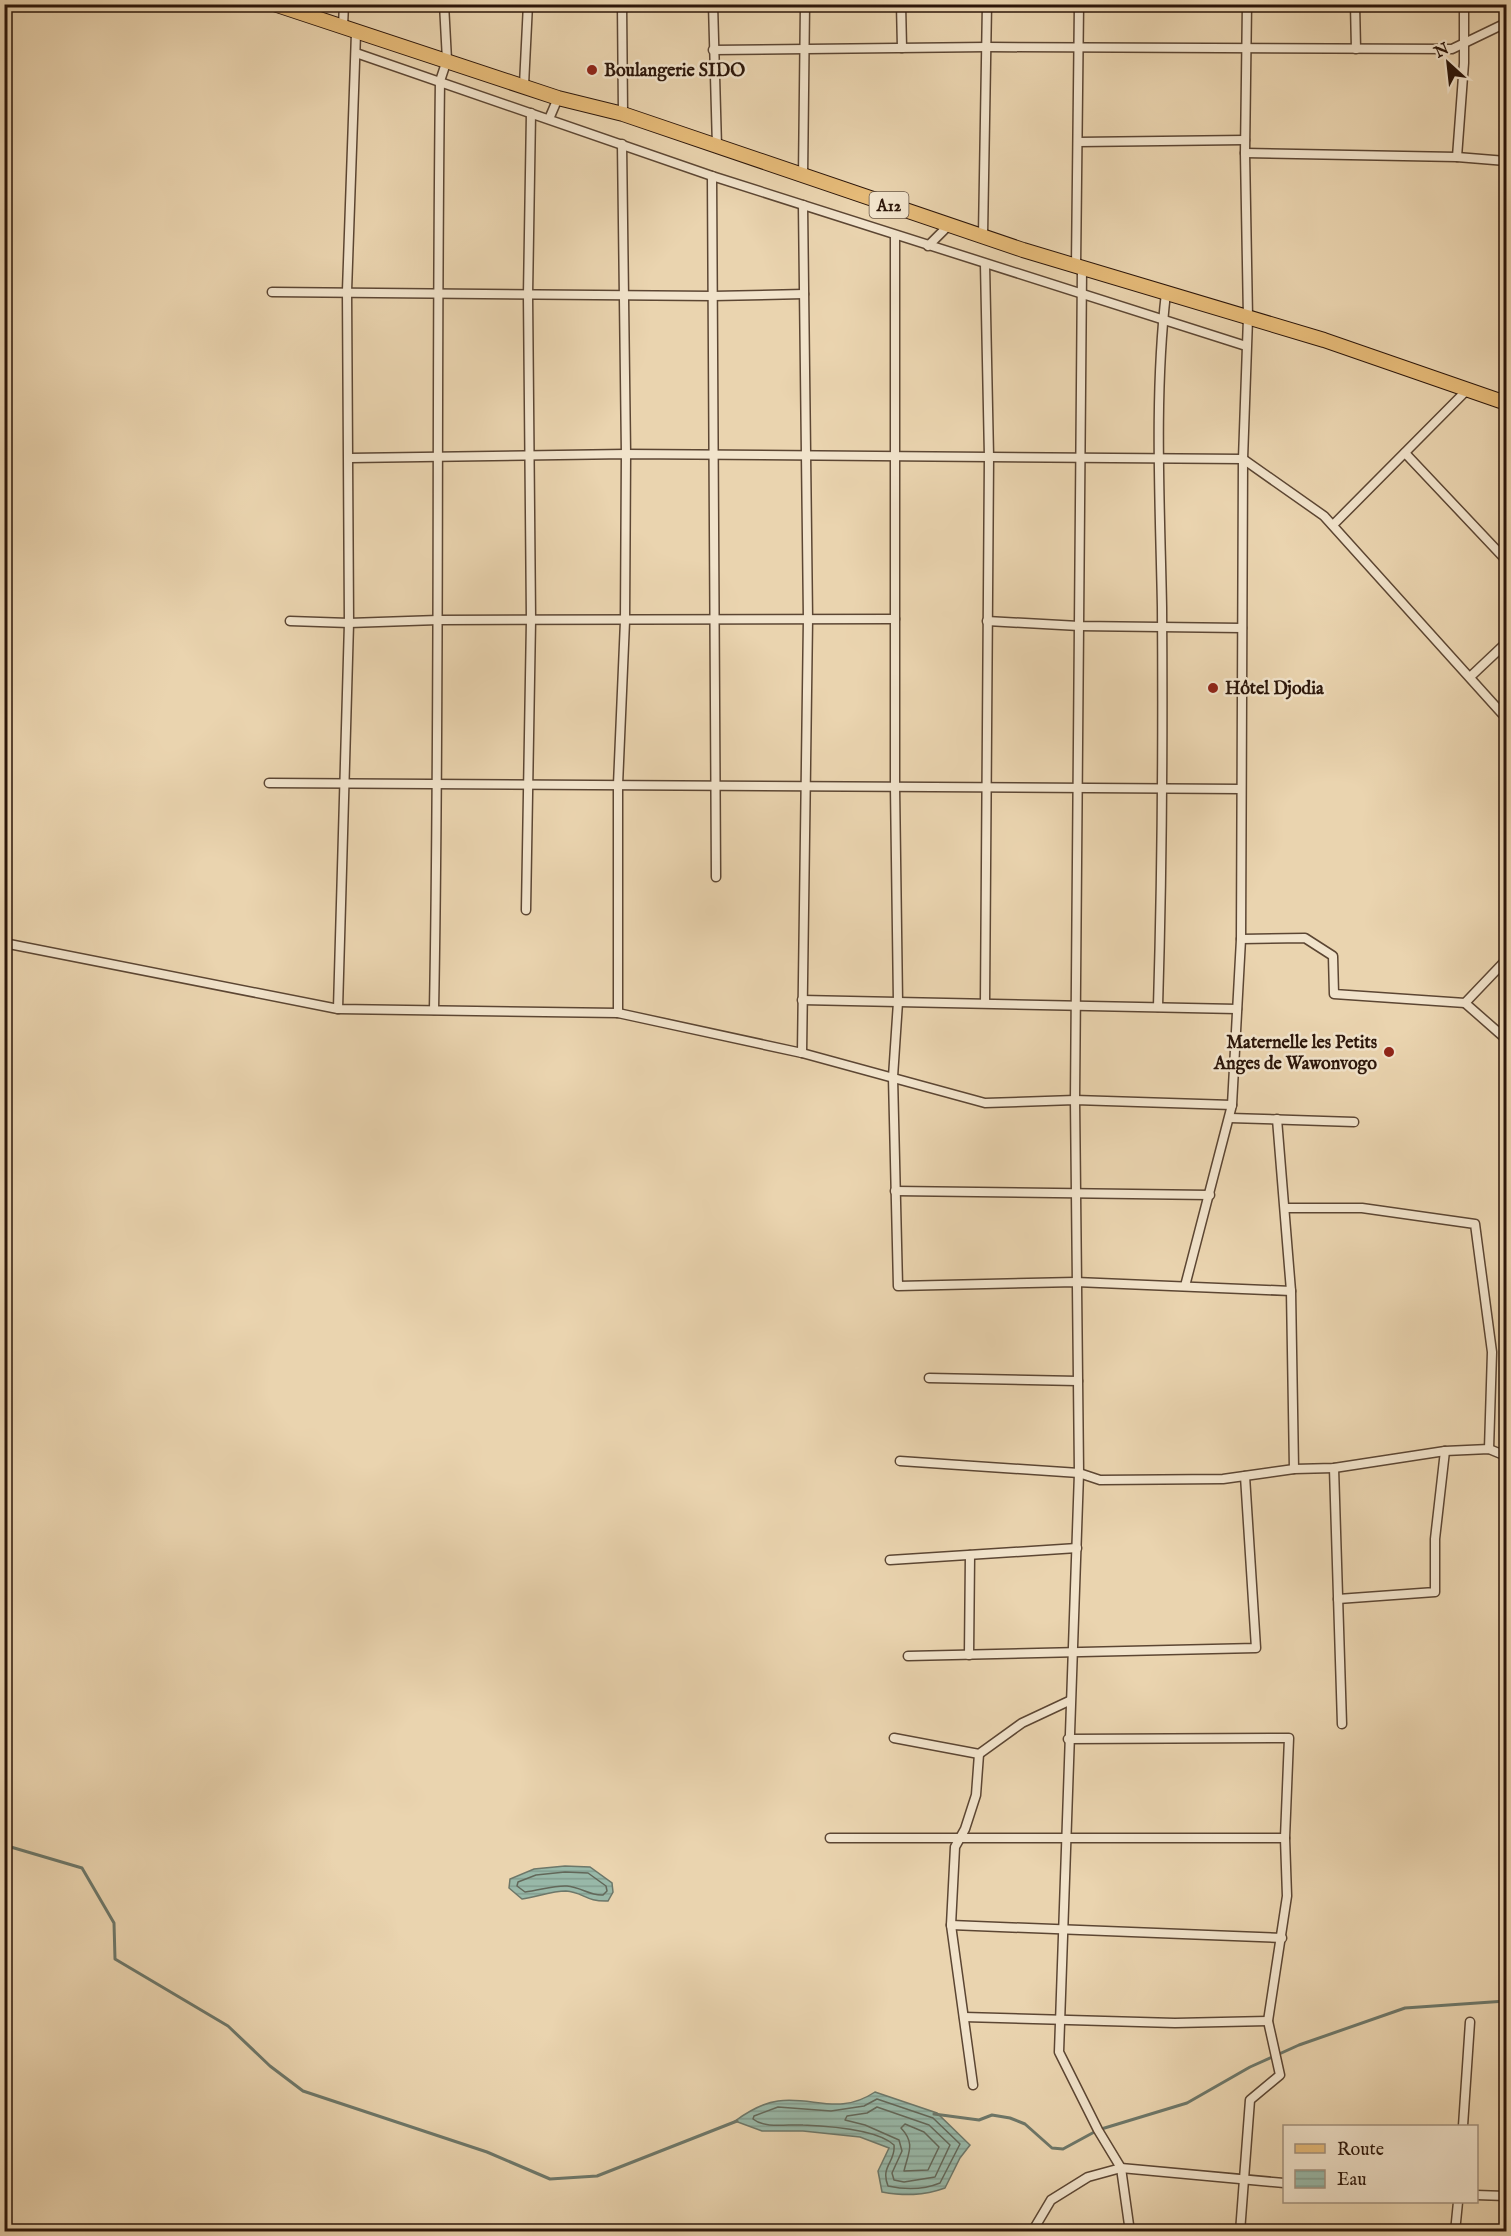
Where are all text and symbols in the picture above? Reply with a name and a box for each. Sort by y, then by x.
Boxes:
north arrow [1418,33,1478,93]
text: N [1430,39,1453,64]
place label: Boulangerie SIDO [604,60,745,83]
marker: Boulangerie SIDO [585,63,599,77]
road number: A12 [870,192,908,218]
place label: Hôtel Djodia [1225,678,1325,701]
marker: Hôtel Djodia [1206,681,1220,695]
place label: Maternelle les Petits Anges de Wawonvogo [1213,1032,1378,1076]
marker: Maternelle les Petits Anges de Wawonvogo [1382,1045,1396,1059]
legend [1283,2125,1478,2203]
text: Route [1337,2139,1384,2162]
text: Eau [1337,2169,1367,2192]

